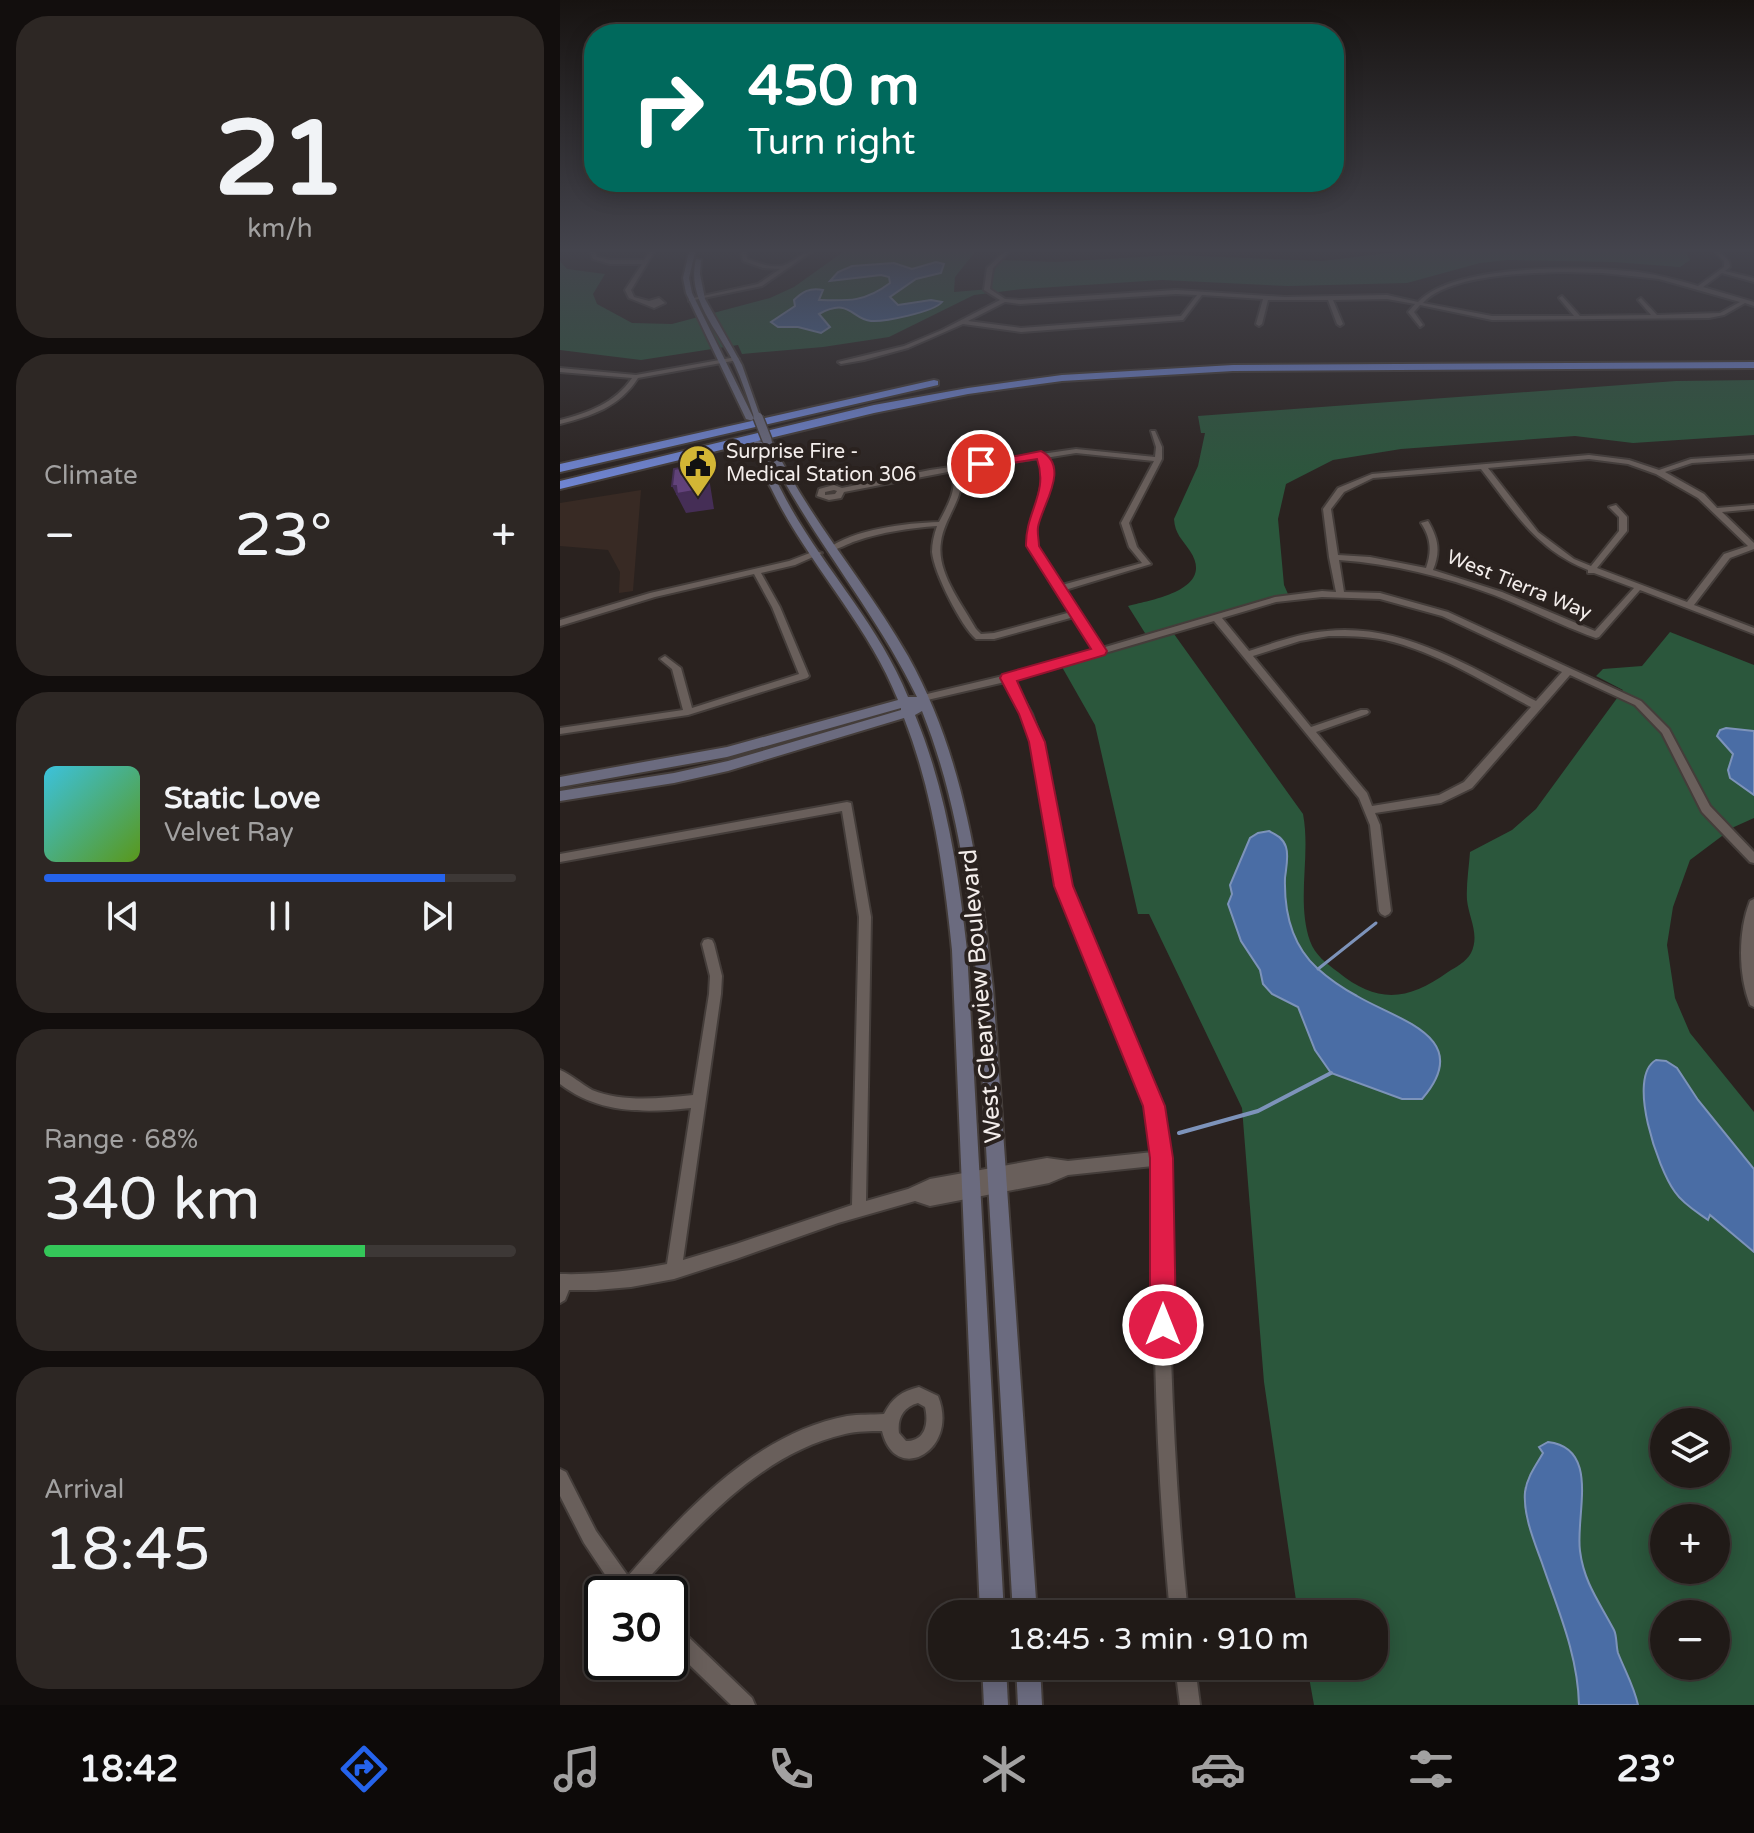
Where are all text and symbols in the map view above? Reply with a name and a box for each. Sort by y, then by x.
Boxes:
text: 450 m [748,53,919,120]
icon: right [616,56,720,160]
text: 21 [215,98,345,223]
text: Turn right [748,121,915,164]
text: km/h [247,213,313,244]
pin [947,430,1015,498]
place label: Surprise Fire - Medical Station 306 [726,440,916,487]
icon: arrive [959,442,1003,486]
public building icon: Surprise Fire - Medical Station 306 [677,443,719,498]
text: Climate [44,460,138,491]
text: 23° [234,500,332,572]
text: − [44,510,75,563]
text: + [491,510,516,563]
street label: West Tierra Way [1443,545,1595,625]
text: Static Love [164,780,320,817]
text: Velvet Ray [164,817,294,848]
street label: West Clearview Boulevard [954,848,1008,1144]
icon: previous [101,894,145,938]
icon: pause [258,894,302,938]
icon: next [415,894,459,938]
text: Range · 68% [44,1124,198,1155]
text: 340 km [44,1164,260,1236]
position arrow [1121,1283,1205,1367]
map controls [1650,1408,1730,1680]
button: layers [1650,1408,1730,1488]
text: Arrival [44,1474,124,1505]
button: + [1650,1504,1730,1584]
text: 18:45 [44,1514,210,1586]
speed limit sign: 30 [584,1576,688,1680]
button: − [1650,1600,1730,1680]
text: 18:45 · 3 min · 910 m [1007,1621,1309,1658]
icon: directions [336,1741,392,1797]
icon: music [549,1741,605,1797]
icon: phone [763,1741,819,1797]
icon: climate [976,1741,1032,1797]
icon: car [1190,1741,1246,1797]
icon: filters [1403,1741,1459,1797]
text: 18:42 [79,1748,179,1791]
text: 23° [1616,1748,1675,1791]

